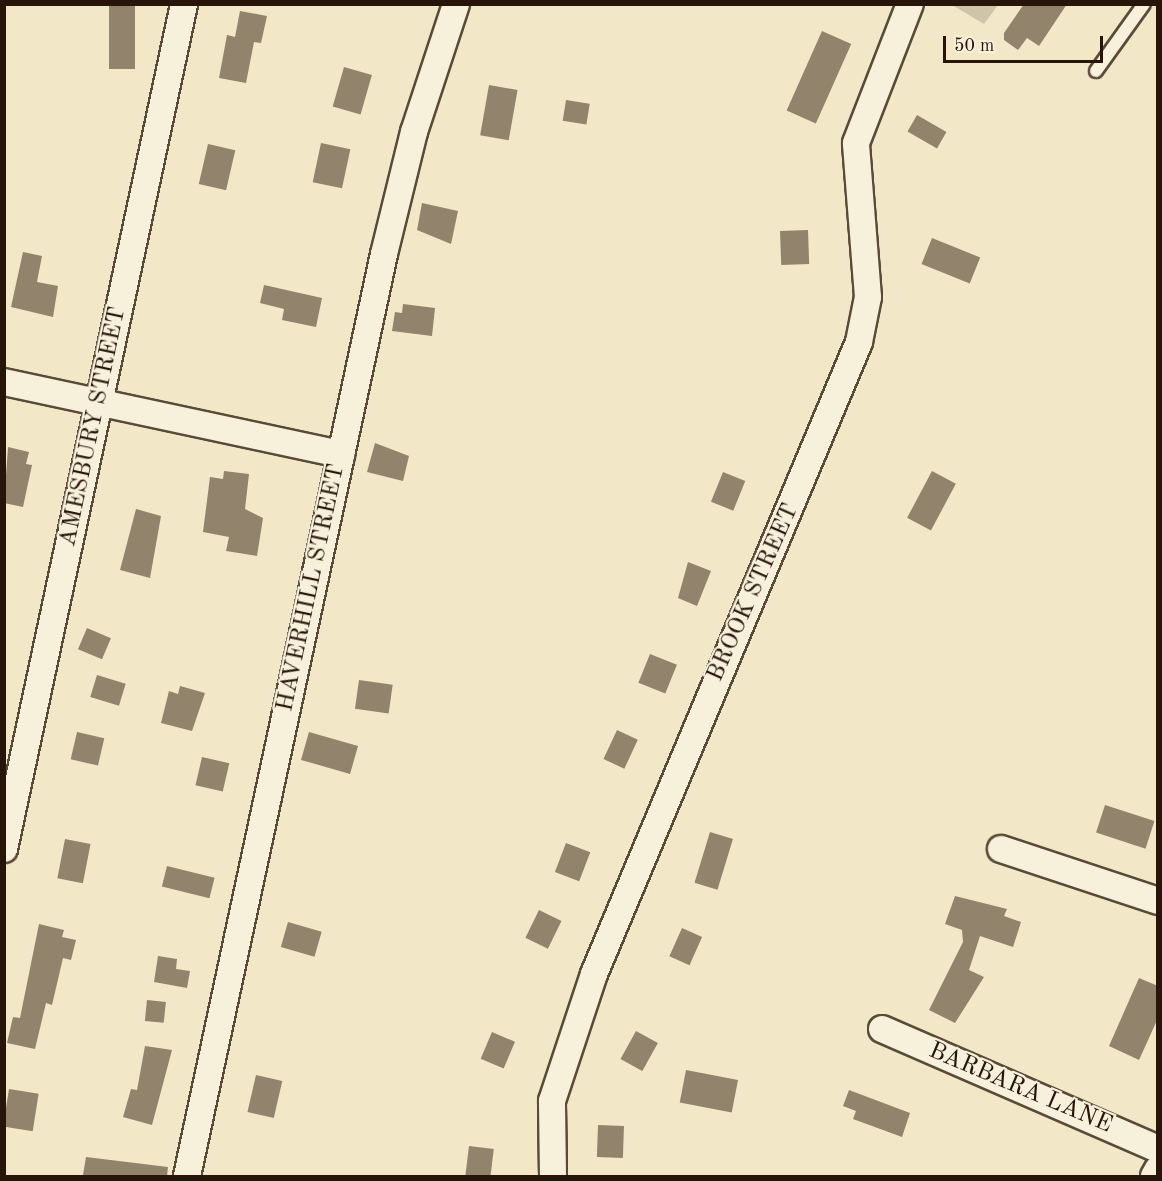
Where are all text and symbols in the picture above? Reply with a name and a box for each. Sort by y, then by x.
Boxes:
scale bar [946,24,1106,62]
text: 50 m [954,37,994,55]
street label: AMESBURY STREET [55,304,133,550]
street label: HAVERHILL STREET [272,462,352,714]
street label: BROOK STREET [702,500,806,686]
street label: BARBARA LANE [924,1037,1116,1141]

